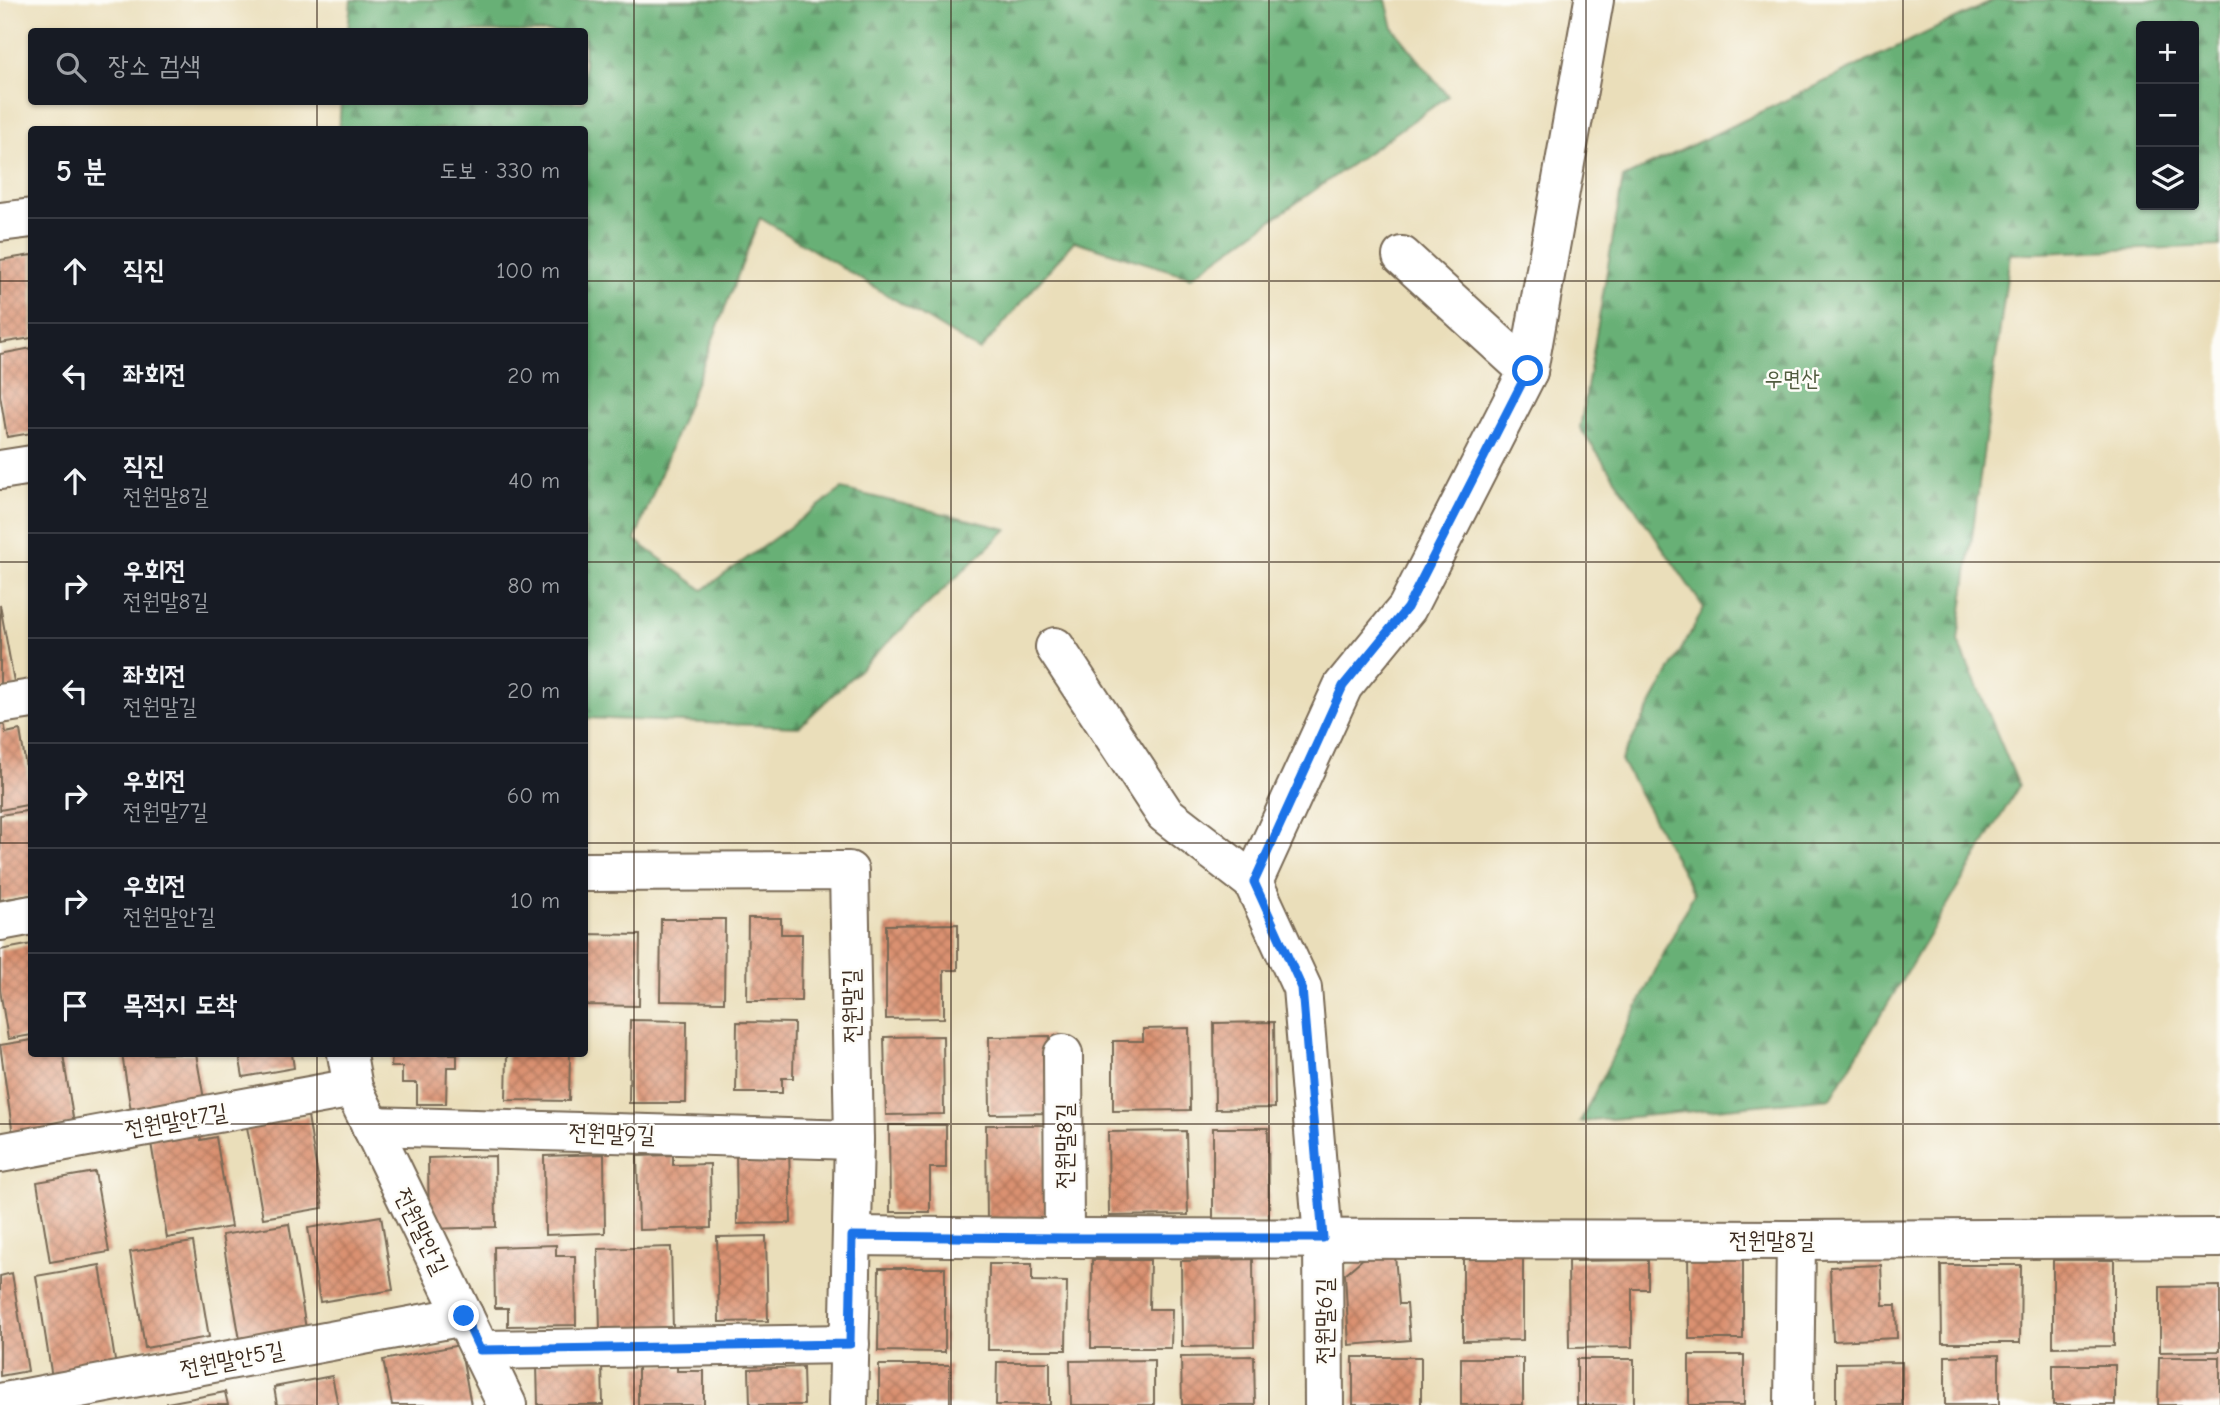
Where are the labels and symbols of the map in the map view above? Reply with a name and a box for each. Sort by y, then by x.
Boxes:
route start [1512,355,1543,386]
park label: 우면산 [1764,365,1820,392]
street label: 전원말길 [837,969,866,1043]
street label: 전원말안7길 [123,1098,229,1143]
street label: 전원말8길 [1051,1103,1078,1189]
street label: 전원말9길 [568,1119,656,1148]
street label: 전원말안길 [389,1184,454,1279]
street label: 전원말8길 [1729,1227,1815,1254]
street label: 전원말6길 [1311,1278,1338,1364]
route end [448,1300,479,1331]
street label: 전원말안5길 [178,1336,286,1383]

